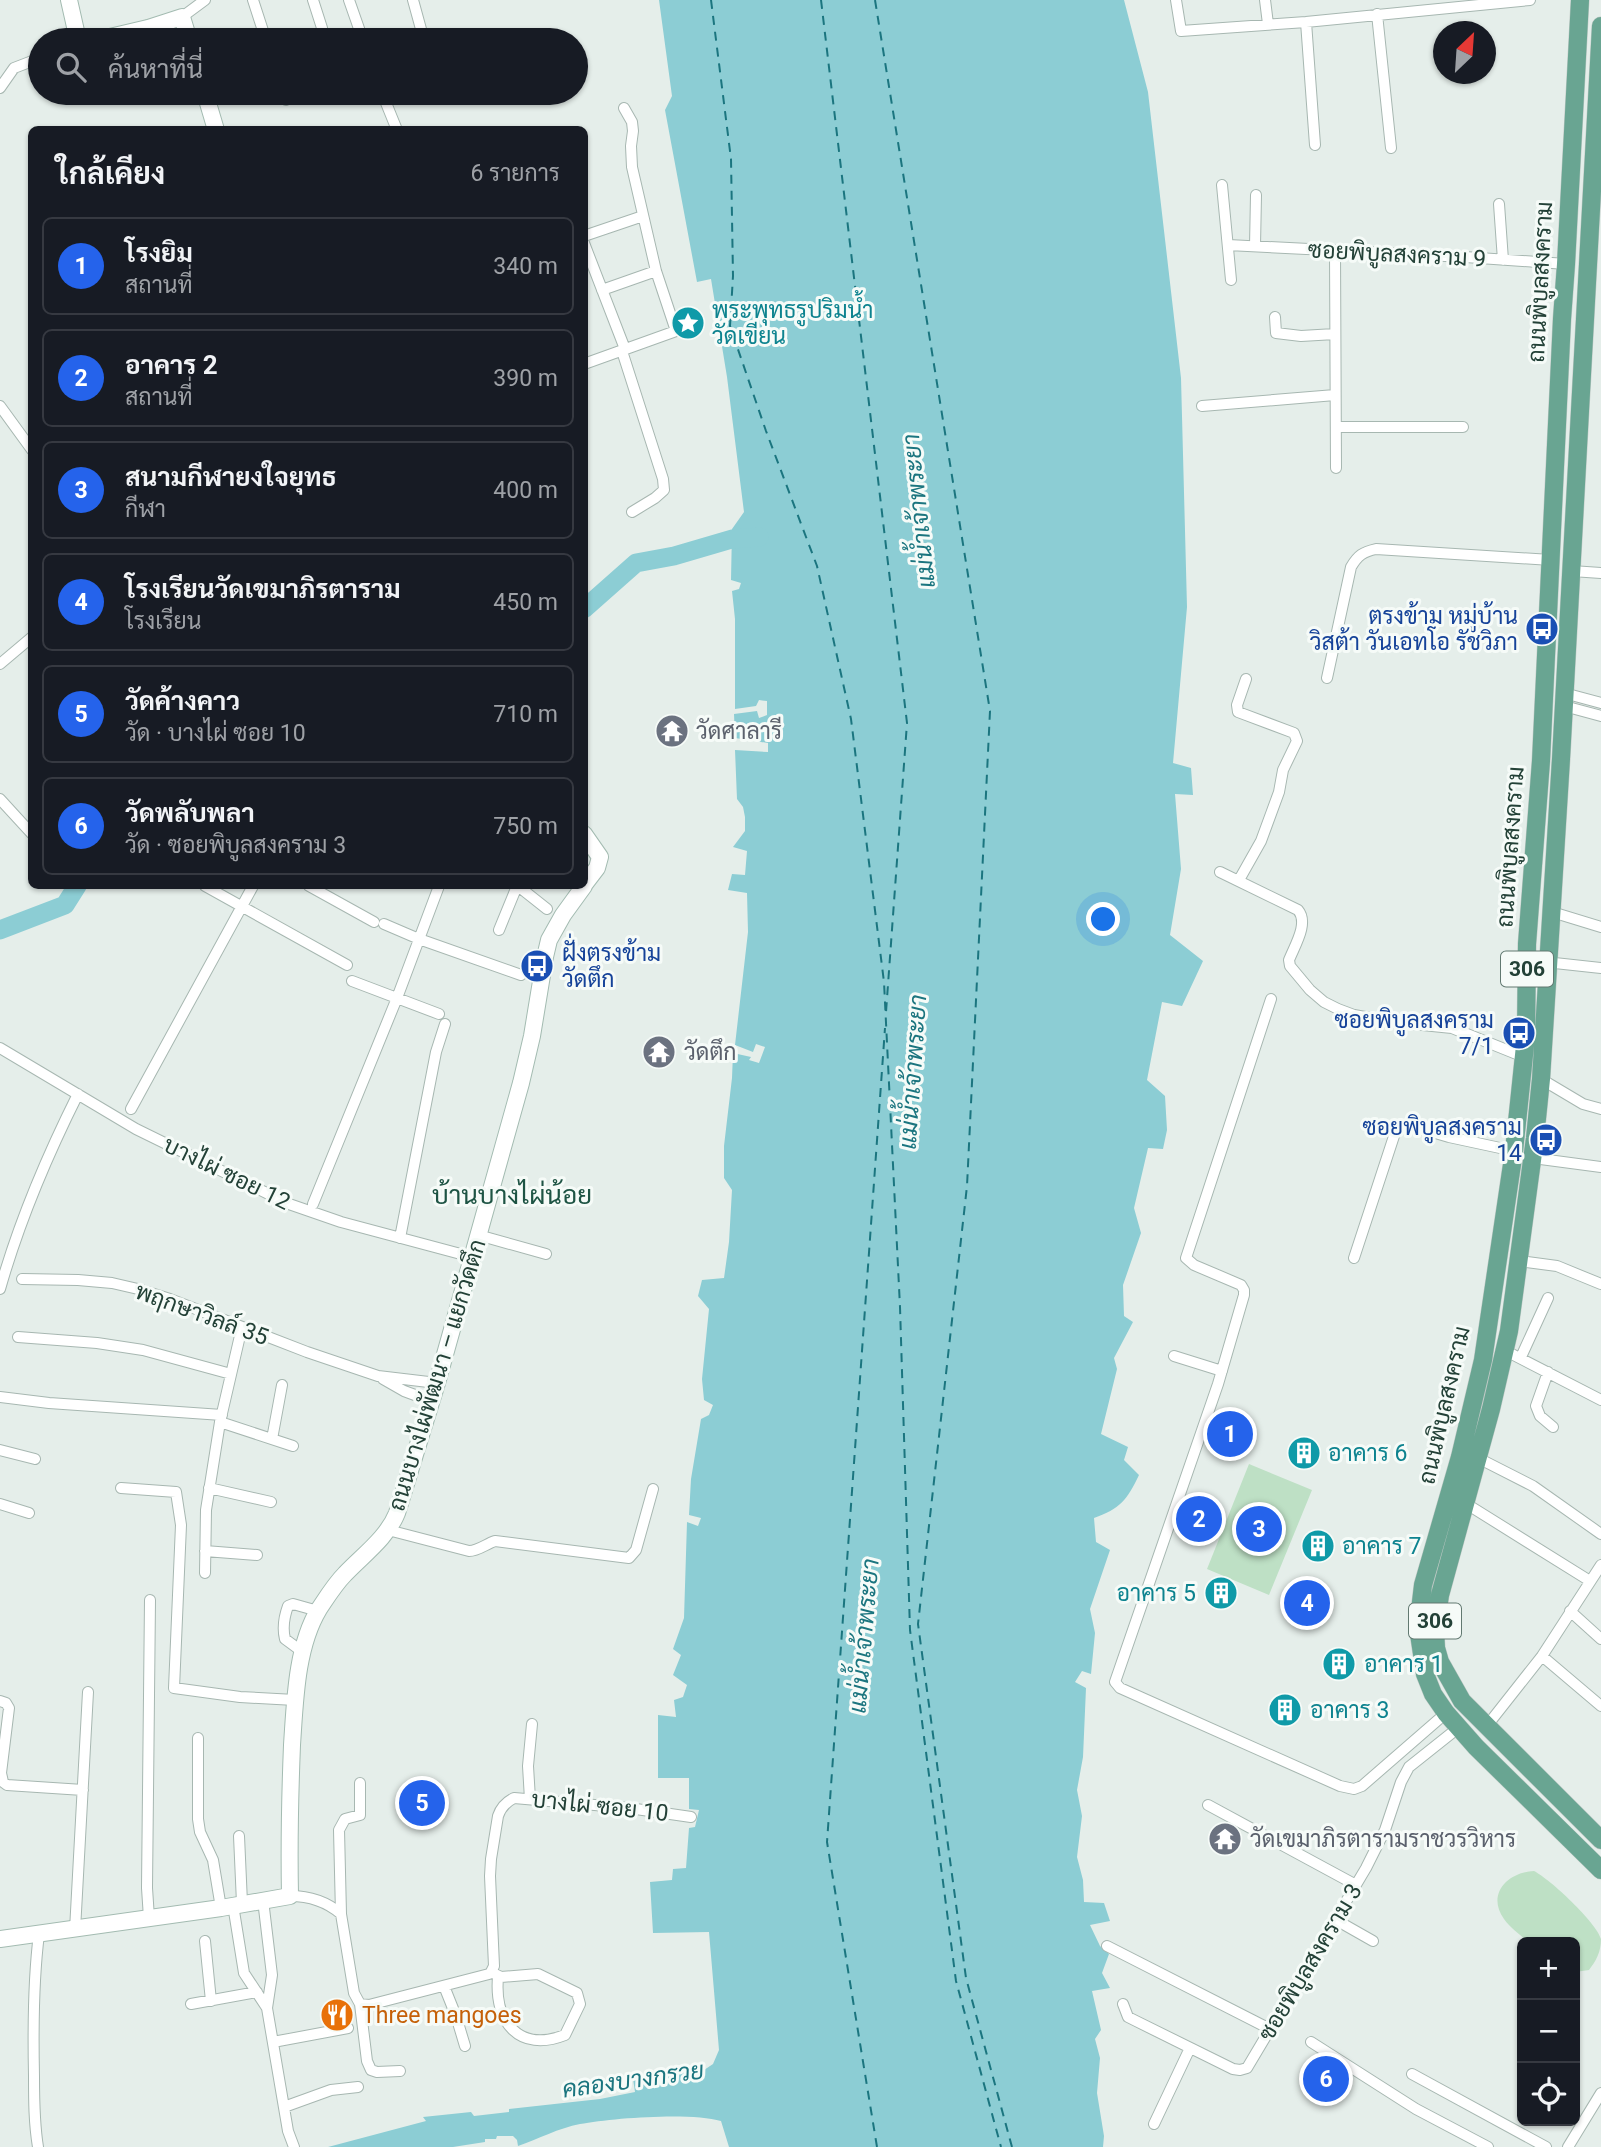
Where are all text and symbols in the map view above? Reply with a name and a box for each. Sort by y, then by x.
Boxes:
north arrow [1433,21,1496,84]
search box [28,28,588,105]
icon: search [52,48,90,86]
text: ค้นหาที่นี่ [108,54,203,84]
text: ใกล้เคียง [56,156,165,191]
text: 6 รายการ [470,160,560,187]
street label: ถนนพิบูลสงคราม [1522,201,1561,364]
street label: ซอยพิบูลสงคราม 9 [1307,235,1487,276]
text: โรงยิม [125,238,193,268]
text: 1 [74,253,88,280]
text: 340 m [493,253,558,280]
text: สถานที่ [125,272,193,299]
place label: พระพุทธรูปริมน้ำ วัดเขียน [712,290,873,350]
place icon: พระพุทธรูปริมน้ำ วัดเขียน [669,304,707,342]
text: อาคาร 2 [125,350,218,380]
text: 2 [74,365,88,392]
text: 390 m [493,365,558,392]
text: สถานที่ [125,384,193,411]
water label: แม่น้ำเจ้าพระยา [891,432,941,590]
text: สนามกีฬายงใจยุทธ [125,462,337,492]
text: 3 [74,477,88,504]
text: 400 m [493,477,558,504]
text: กีฬา [125,496,166,523]
text: โรงเรียนวัดเขมาภิรตาราม [125,574,401,604]
text: 4 [74,589,88,616]
text: 450 m [493,589,558,616]
place label: ตรงข้าม หมู่บ้าน วิสต้า วันเอทโอ รัชวิภา [1308,601,1518,656]
text: โรงเรียน [125,608,201,635]
bus stop icon: ตรงข้าม หมู่บ้าน วิสต้า วันเอทโอ รัชวิภา [1523,610,1561,648]
text: วัดค้างคาว [125,686,240,716]
text: 5 [74,701,88,728]
text: 710 m [493,701,558,728]
temple icon: วัดศาลารี [653,712,691,750]
place label: วัดศาลารี [696,716,782,745]
text: วัด · บางไผ่ ซอย 10 [125,720,306,747]
street label: ถนนพิบูลสงคราม [1490,765,1533,929]
text: วัดพลับพลา [125,798,255,828]
text: 6 [74,813,88,840]
text: 750 m [493,813,558,840]
text: วัด · ซอยพิบูลสงคราม 3 [125,832,346,859]
your location [1086,902,1120,936]
place label: ฝั่งตรงข้าม วัดตึก [562,933,661,993]
bus stop icon: ฝั่งตรงข้าม วัดตึก [518,947,556,985]
road number: 306 [1501,951,1553,986]
water label: แม่น้ำเจ้าพระยา [888,993,932,1150]
place label: ซอยพิบูลสงคราม 7/1 [1334,1006,1494,1060]
bus stop icon: ซอยพิบูลสงคราม 7/1 [1500,1014,1538,1052]
temple icon: วัดตึก [640,1033,678,1071]
place label: วัดตึก [684,1038,737,1066]
place label: ซอยพิบูลสงคราม 14 [1362,1113,1522,1167]
bus stop icon: ซอยพิบูลสงคราม 14 [1527,1121,1565,1159]
street label: บางไผ่ ซอย 12 [159,1128,296,1216]
district label: บ้านบางไผ่น้อย [432,1179,592,1210]
street label: ถนนบางไผ่พัฒนา – แยกวัดตึก [380,1235,492,1514]
street label: พฤกษาวิลล์ 35 [131,1275,273,1351]
street label: ถนนพิบูลสงคราม [1412,1323,1479,1487]
pin: 1 [1207,1408,1253,1460]
building icon: อาคาร 6 [1285,1434,1323,1472]
place label: อาคาร 6 [1328,1440,1407,1467]
pin: 2 [1176,1493,1222,1545]
pin: 3 [1236,1503,1282,1555]
building icon: อาคาร 7 [1299,1527,1337,1565]
place label: อาคาร 7 [1342,1533,1421,1560]
water label: แม่น้ำเจ้าพระยา [837,1557,885,1714]
building icon: อาคาร 5 [1202,1574,1240,1612]
pin: 4 [1284,1577,1330,1629]
place label: อาคาร 5 [1117,1580,1196,1607]
road number: 306 [1409,1604,1461,1638]
building icon: อาคาร 1 [1320,1645,1358,1683]
place label: อาคาร 1 [1364,1651,1443,1678]
building icon: อาคาร 3 [1266,1691,1304,1729]
place label: อาคาร 3 [1310,1697,1389,1724]
pin: 5 [399,1777,445,1829]
street label: บางไผ่ ซอย 10 [530,1783,670,1827]
temple icon: วัดเขมาภิรตารามราชวรวิหาร [1206,1820,1244,1858]
place label: วัดเขมาภิรตารามราชวรวิหาร [1250,1825,1516,1853]
street label: ซอยพิบูลสงคราม 3 [1252,1878,1370,2047]
map controls [1517,1937,1580,2126]
button: + [1517,1937,1580,2000]
restaurant icon: Three mangoes [318,1996,356,2034]
button: − [1517,2000,1580,2063]
place label: Three mangoes [362,2002,522,2029]
pin: 6 [1303,2053,1349,2105]
water label: คลองบางกรวย [560,2056,706,2104]
button: locate [1517,2063,1580,2126]

